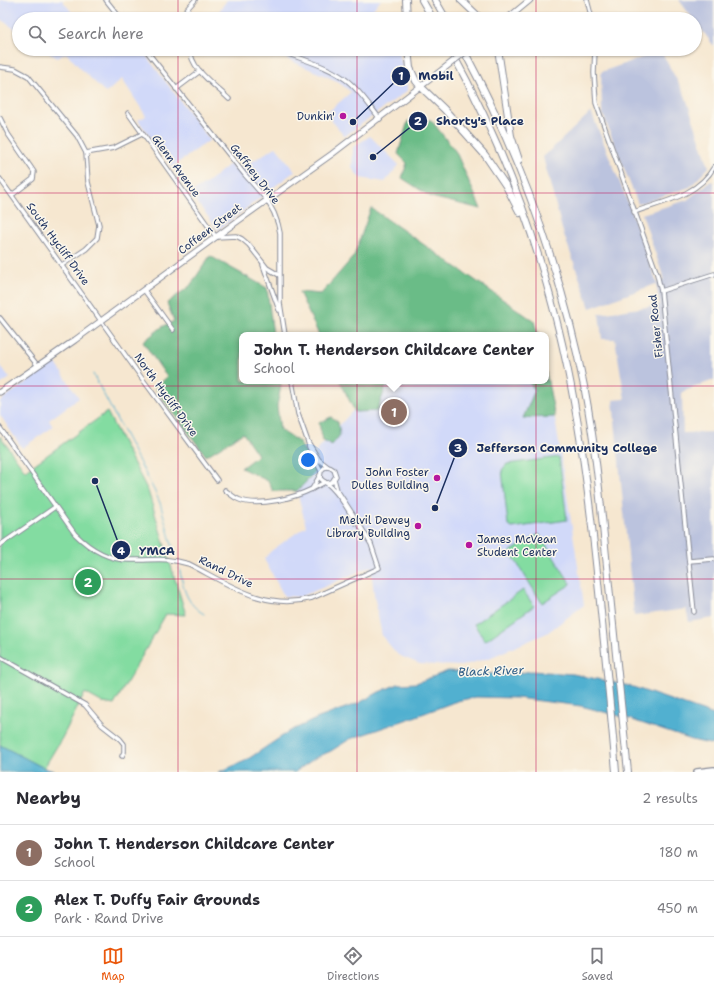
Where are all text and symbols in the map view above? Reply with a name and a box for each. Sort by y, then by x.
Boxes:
search box [12,12,702,56]
icon: search [26,23,48,45]
text: Search here [58,24,144,44]
callout: Mobil [391,64,462,88]
text: 1 [398,68,404,84]
text: Mobil [418,68,454,84]
place label: Dunkin' [297,109,335,124]
callout: Shorty's Place [408,109,532,133]
marker: Dunkin' [338,111,348,121]
text: 2 [414,113,423,129]
text: Shorty's Place [436,113,524,129]
street label: Glenn Avenue [148,132,204,200]
street label: Gaffney Drive [227,141,283,207]
street label: South Hycliff Drive [23,200,93,288]
street label: Coffeen Street [175,200,245,258]
street label: Fisher Road [645,294,667,358]
popup [239,332,549,384]
text: John T. Henderson Childcare Center [254,340,534,360]
street label: North Hycliff Drive [131,350,201,440]
text: School [254,360,295,377]
pin: 1 [381,397,407,427]
callout: Jefferson Community College [448,436,665,460]
text: 3 [454,440,462,456]
text: Jefferson Community College [476,440,658,456]
your location [298,450,318,470]
place label: John Foster Dulles Building [351,465,429,493]
marker: John Foster Dulles Building [432,473,442,483]
place label: Melvil Dewey Library Building [327,513,410,541]
marker: Melvil Dewey Library Building [413,521,423,531]
place label: James McVean Student Center [477,532,557,560]
callout: YMCA [111,538,183,562]
marker: James McVean Student Center [464,540,474,550]
text: 4 [117,543,126,559]
text: YMCA [139,543,175,559]
street label: Rand Drive [196,552,256,592]
pin: 2 [75,567,101,597]
water label: Black River [458,662,525,680]
text: Nearby [16,787,81,809]
text: 2 results [642,790,698,807]
text: John T. Henderson Childcare Center [54,834,335,854]
text: 1 [26,844,32,861]
text: 180 m [659,844,698,861]
text: School [54,854,95,871]
text: Alex T. Duffy Fair Grounds [54,890,260,910]
text: 2 [24,900,34,917]
text: 450 m [657,900,698,917]
text: Park · Rand Drive [54,910,164,927]
tab: Map [101,945,125,984]
tab: Directions [327,945,379,984]
tab: Saved [582,945,613,984]

